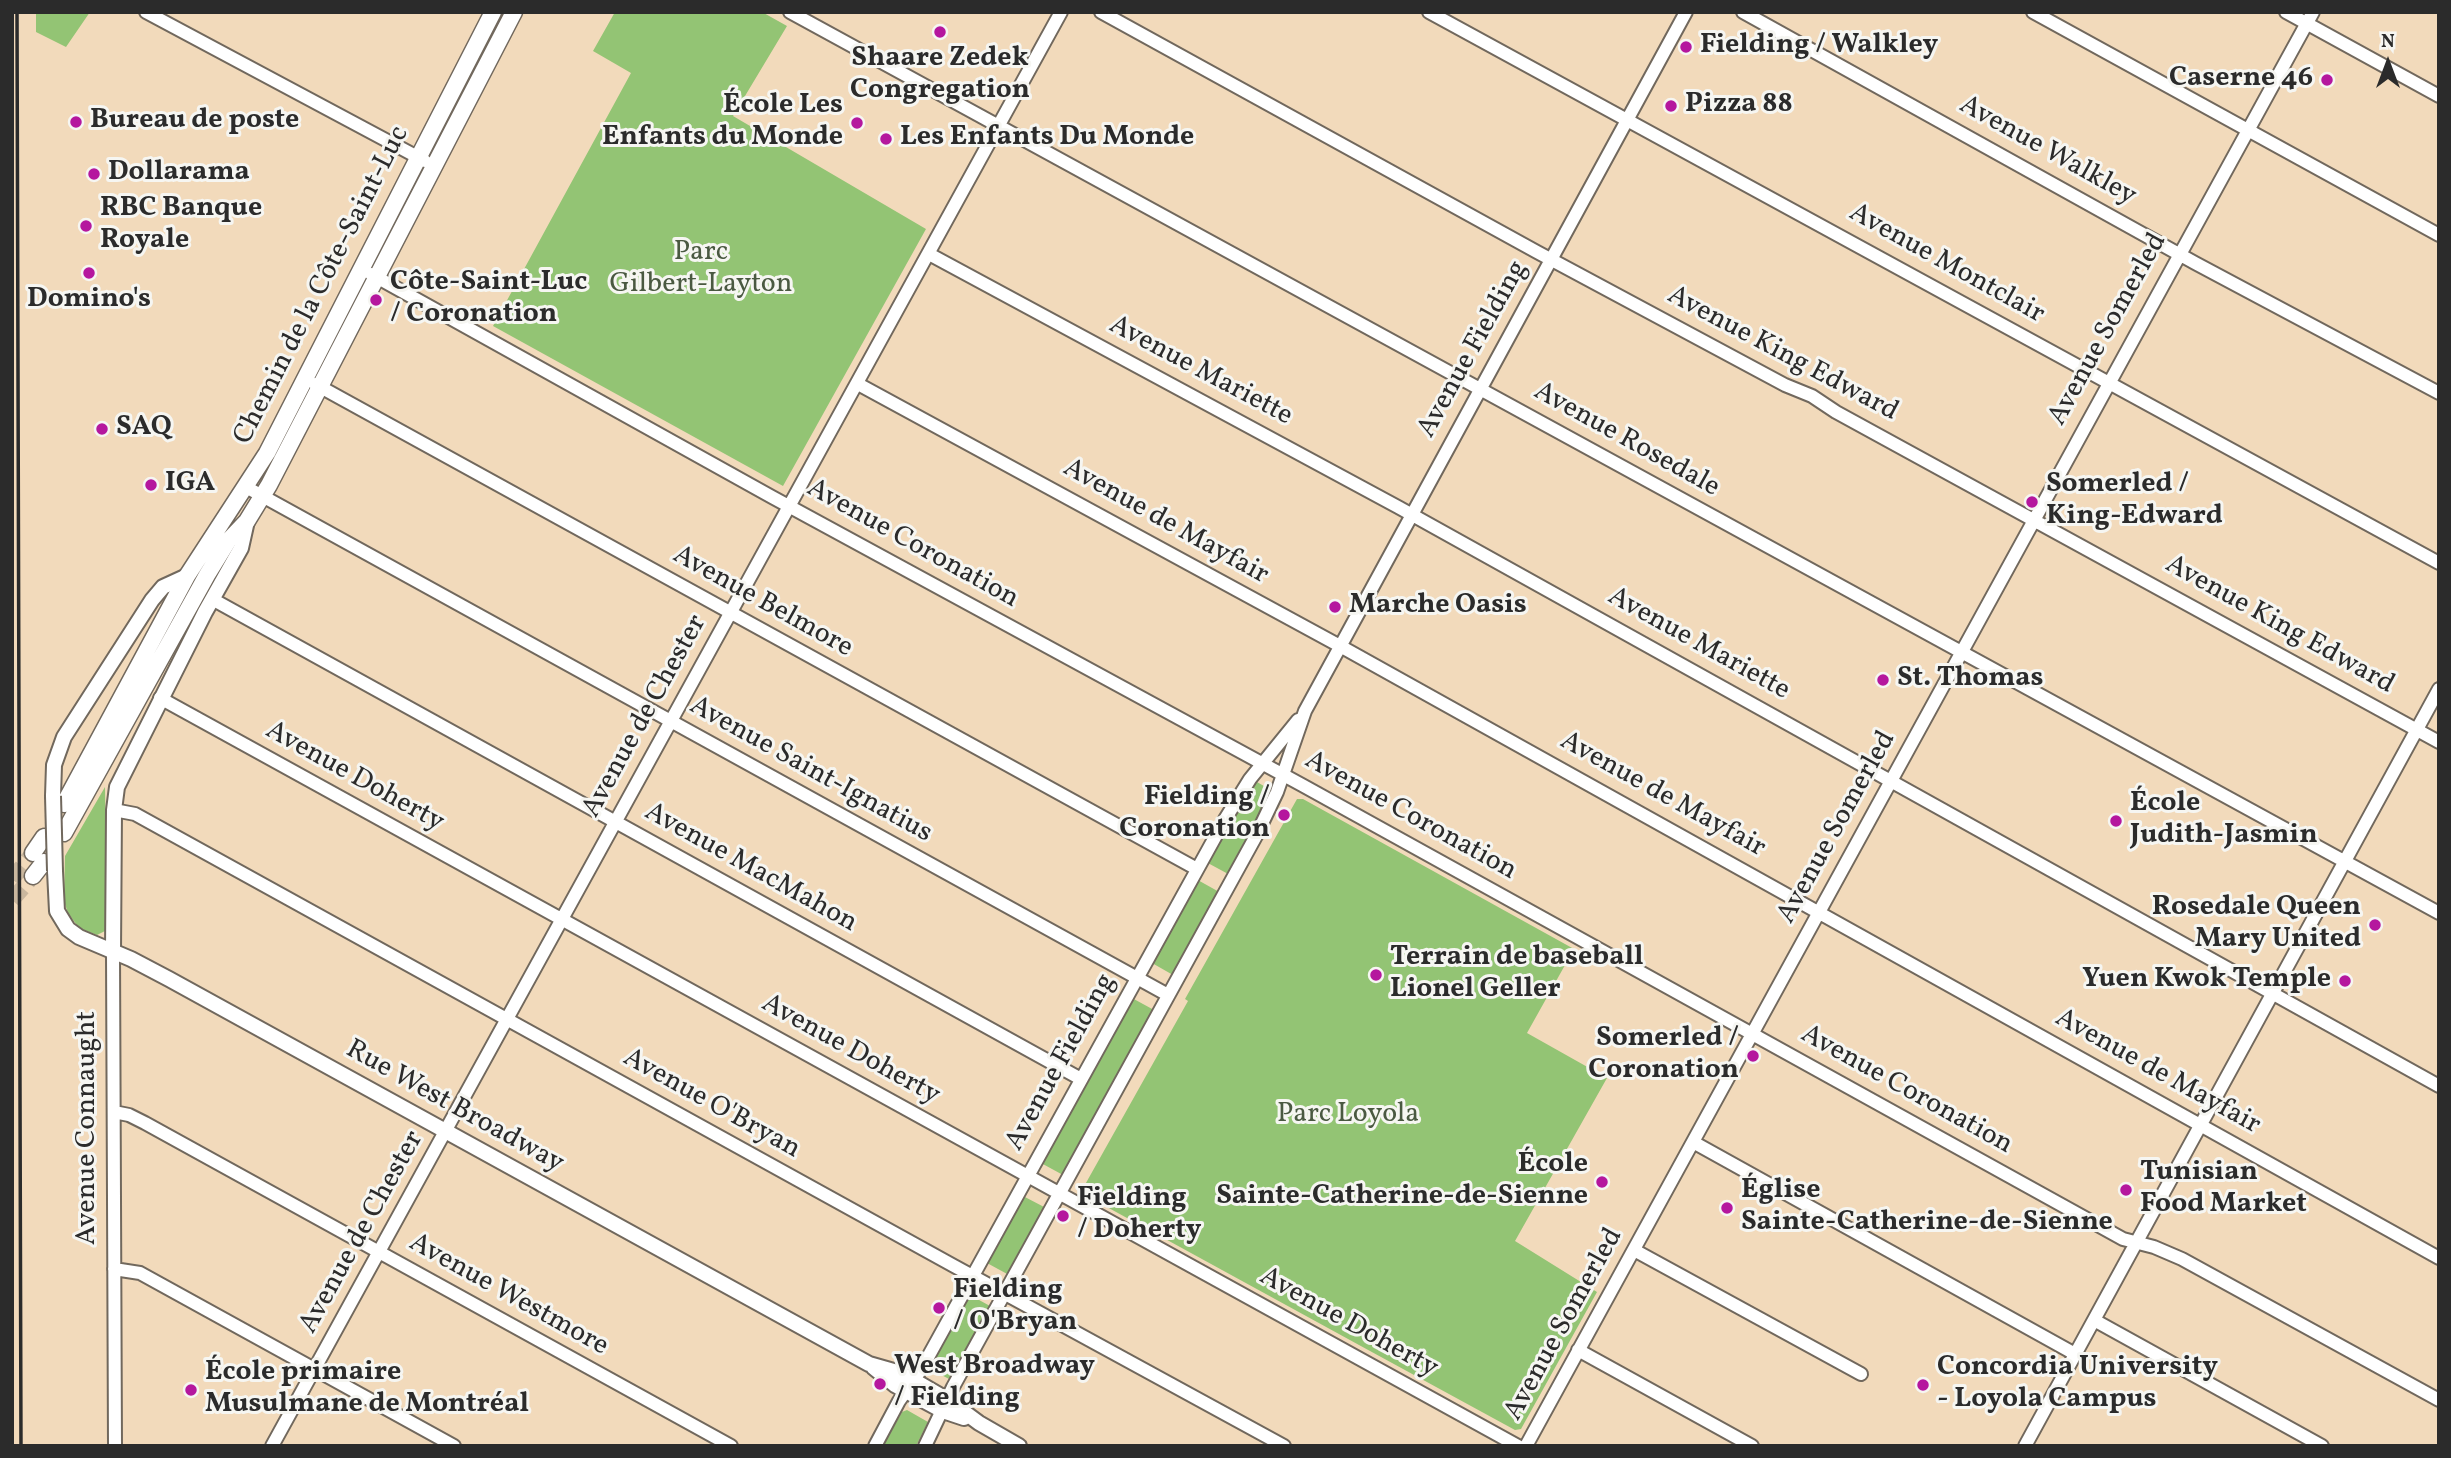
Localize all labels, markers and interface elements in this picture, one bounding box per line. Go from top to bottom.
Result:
marker: Shaare Zedek Congregation [932,24,948,40]
north arrow [2353,28,2423,98]
text: N [2381,29,2395,55]
place label: Fielding / Walkley [1700,30,1938,64]
marker: Fielding / Walkley [1678,39,1694,55]
place label: Shaare Zedek Congregation [850,43,1030,109]
place label: Caserne 46 [2169,63,2313,97]
marker: Caserne 46 [2319,72,2335,88]
place label: Pizza 88 [1685,89,1793,123]
street label: Avenue Walkley [1953,89,2141,215]
place label: École Les Enfants du Monde [602,90,843,156]
marker: Pizza 88 [1663,98,1679,114]
place label: Bureau de poste [90,105,299,139]
marker: Bureau de poste [68,114,84,130]
marker: École Les Enfants du Monde [849,115,865,131]
street label: Chemin de la Côte-Saint-Luc [228,121,418,451]
place label: Les Enfants Du Monde [900,122,1194,156]
marker: Les Enfants Du Monde [878,131,894,147]
place label: Dollarama [108,157,250,191]
marker: Dollarama [86,166,102,182]
place label: RBC Banque Royale [100,193,262,259]
street label: Avenue Montclair [1842,197,2050,333]
marker: RBC Banque Royale [78,218,94,234]
street label: Avenue Somerled [2042,228,2176,432]
park label: Parc Gilbert-Layton [610,237,792,303]
street label: Avenue Fielding [1411,256,1537,444]
marker: Domino's [81,265,97,281]
place label: Côte-Saint-Luc / Coronation [390,267,587,333]
street label: Avenue King Edward [1661,280,1903,430]
place label: Domino's [27,284,151,318]
marker: Côte-Saint-Luc / Coronation [368,292,384,308]
street label: Avenue Mariette [1102,310,1298,434]
street label: Avenue Rosedale [1527,376,1725,506]
place label: SAQ [116,412,172,446]
marker: SAQ [94,421,110,437]
street label: Avenue de Mayfair [1056,453,1274,593]
place label: IGA [165,468,215,502]
place label: Somerled / King-Edward [2046,469,2223,535]
street label: Avenue Coronation [800,473,1024,617]
marker: IGA [143,477,159,493]
marker: Somerled / King-Edward [2024,494,2040,510]
street label: Avenue Belmore [666,540,858,666]
street label: Avenue King Edward [2158,549,2400,703]
street label: Avenue Mariette [1601,581,1795,709]
place label: Marche Oasis [1349,590,1527,624]
marker: Marche Oasis [1327,599,1343,615]
street label: Avenue de Chester [576,610,716,824]
place label: St. Thomas [1897,663,2043,697]
marker: St. Thomas [1875,672,1891,688]
street label: Avenue Saint-Ignatius [683,690,937,852]
street label: Avenue Doherty [259,715,449,841]
street label: Avenue de Mayfair [1553,726,1771,866]
street label: Avenue Somerled [1771,726,1905,930]
street label: Avenue Coronation [1298,745,1522,889]
place label: Fielding / Coronation [1119,782,1270,848]
place label: École Judith-Jasmin [2130,788,2318,854]
street label: Avenue MacMahon [638,797,862,941]
marker: Fielding / Coronation [1276,807,1292,823]
marker: École Judith-Jasmin [2108,813,2124,829]
place label: Rosedale Queen Mary United [2152,892,2361,958]
marker: Rosedale Queen Mary United [2367,917,2383,933]
place label: Terrain de baseball Lionel Geller [1390,942,1643,1008]
place label: Yuen Kwok Temple [2082,964,2331,998]
marker: Terrain de baseball Lionel Geller [1368,967,1384,983]
street label: Avenue Fielding [999,969,1125,1157]
marker: Yuen Kwok Temple [2337,973,2353,989]
street label: Avenue Doherty [755,988,945,1114]
street label: Avenue de Mayfair [2048,1003,2266,1143]
street label: Avenue Connaught [72,1011,106,1245]
street label: Avenue Coronation [1794,1019,2018,1163]
place label: Somerled / Coronation [1588,1023,1739,1089]
street label: Rue West Broadway [339,1034,569,1182]
street label: Avenue O'Bryan [616,1042,806,1168]
marker: Somerled / Coronation [1745,1048,1761,1064]
park label: Parc Loyola [1277,1099,1419,1133]
street label: Avenue de Chester [293,1126,433,1340]
place label: École Sainte-Catherine-de-Sienne [1216,1149,1588,1215]
place label: Tunisian Food Market [2140,1157,2307,1223]
marker: École Sainte-Catherine-de-Sienne [1594,1174,1610,1190]
place label: Église Sainte-Catherine-de-Sienne [1741,1175,2113,1241]
marker: Tunisian Food Market [2118,1182,2134,1198]
place label: Fielding / Doherty [1077,1183,1201,1249]
marker: Église Sainte-Catherine-de-Sienne [1719,1200,1735,1216]
marker: Fielding / Doherty [1055,1208,1071,1224]
street label: Avenue Somerled [1498,1223,1632,1427]
street label: Avenue Westmore [402,1227,614,1365]
street label: Avenue Doherty [1253,1261,1443,1387]
place label: Fielding / O'Bryan [953,1275,1077,1341]
marker: Fielding / O'Bryan [931,1300,947,1316]
place label: West Broadway / Fielding [894,1351,1095,1417]
place label: Concordia University - Loyola Campus [1937,1352,2218,1418]
place label: École primaire Musulmane de Montréal [205,1357,529,1423]
marker: West Broadway / Fielding [872,1376,888,1392]
marker: Concordia University - Loyola Campus [1915,1377,1931,1393]
marker: École primaire Musulmane de Montréal [183,1382,199,1398]

